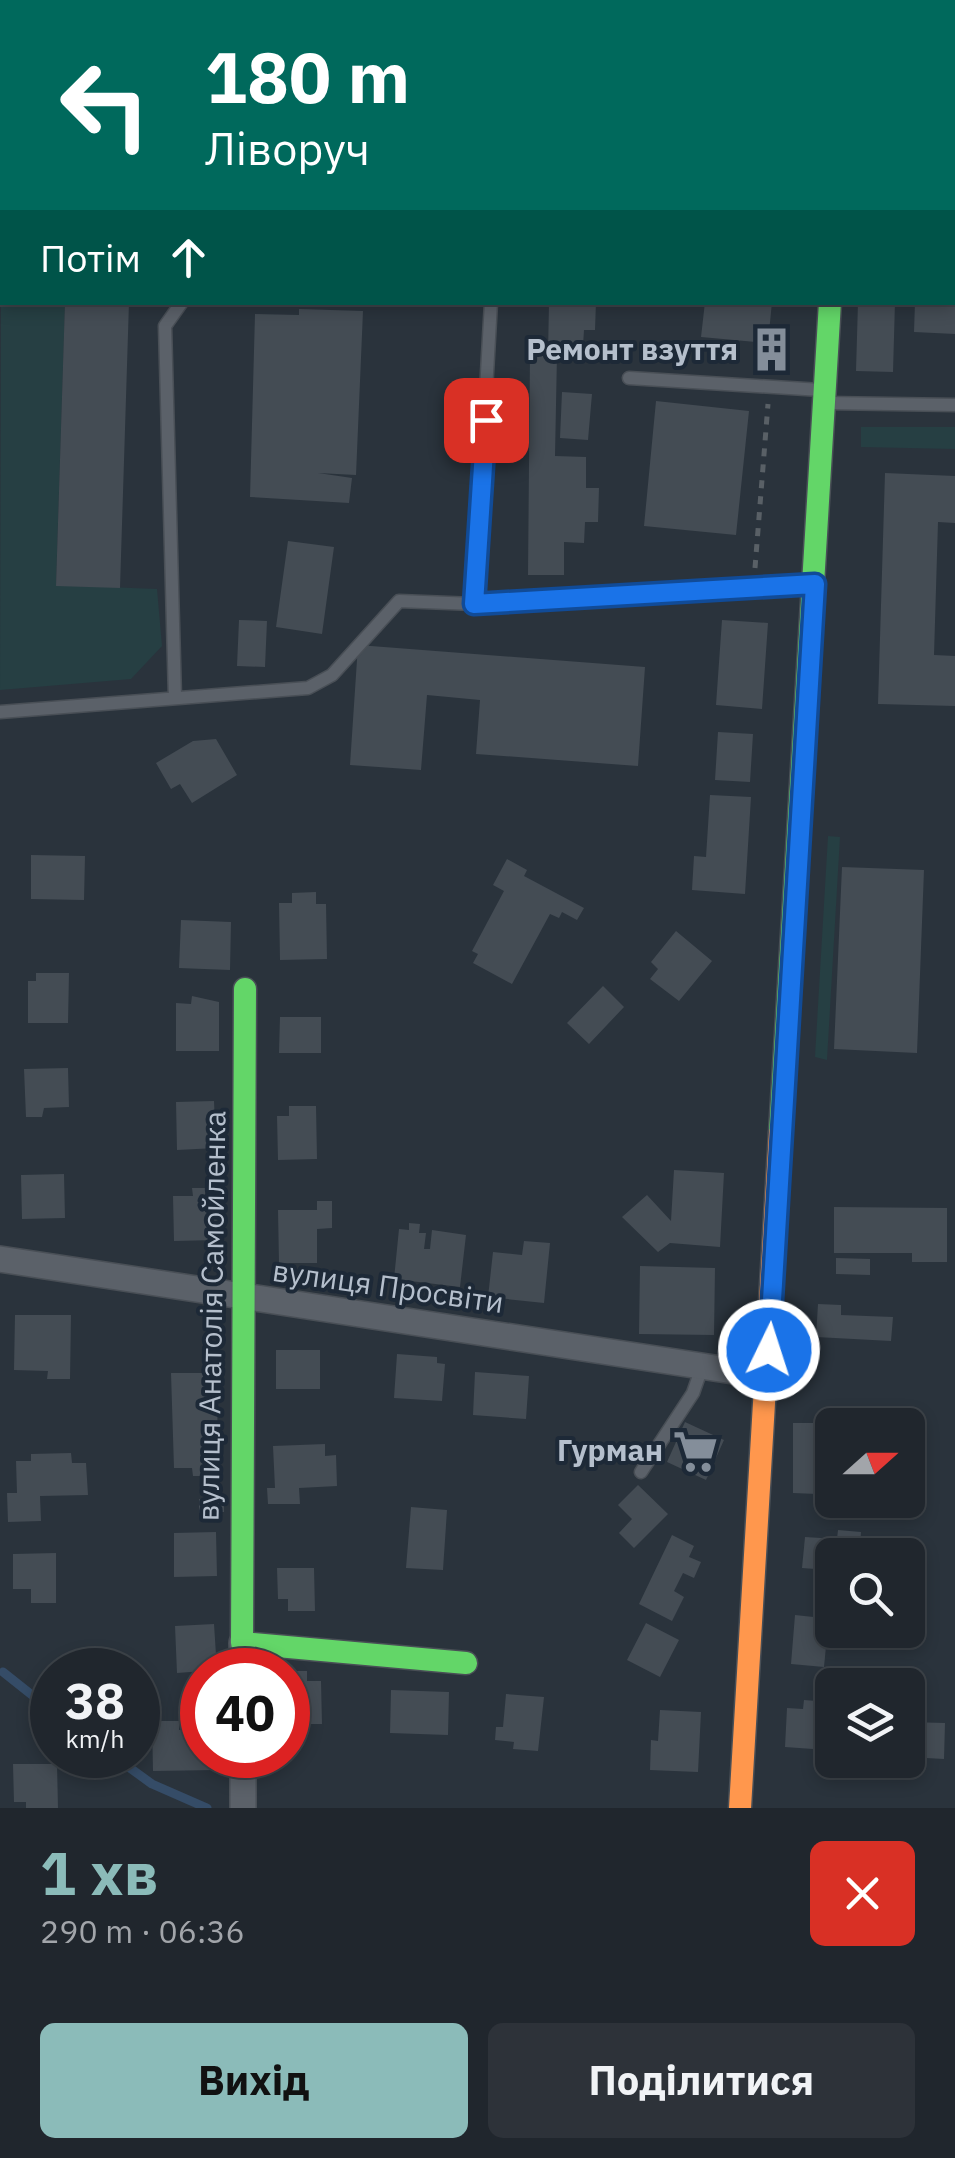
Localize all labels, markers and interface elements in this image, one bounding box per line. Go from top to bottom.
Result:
text: 180 m [205,31,410,122]
icon: left [40,40,170,170]
text: Ліворуч [205,119,370,177]
icon: ahead [161,230,216,285]
text: Потім [40,233,141,282]
building icon: Ремонт взуття [747,326,795,374]
place label: Ремонт взуття [526,329,738,368]
pin [444,378,529,463]
icon: arrive [459,393,514,448]
street label: вулиця Анатолія Самойленка [187,1111,234,1521]
street label: вулиця Просвіти [270,1250,506,1321]
position arrow [717,1298,821,1402]
north arrow [815,1408,925,1518]
map controls [815,1408,925,1778]
supermarket icon: Гурман [672,1427,720,1475]
place label: Гурман [557,1430,663,1469]
button: search [815,1538,925,1648]
speed limit sign: 40 [180,1648,310,1778]
text: 38 [65,1668,125,1733]
button: layers [815,1668,925,1778]
text: km/h [66,1722,124,1755]
text: 1 хв [40,1833,158,1912]
button: close [810,1841,915,1946]
text: 290 m · 06:36 [40,1910,245,1952]
button: Вихід [40,2023,468,2138]
button: Поділитися [488,2023,915,2138]

